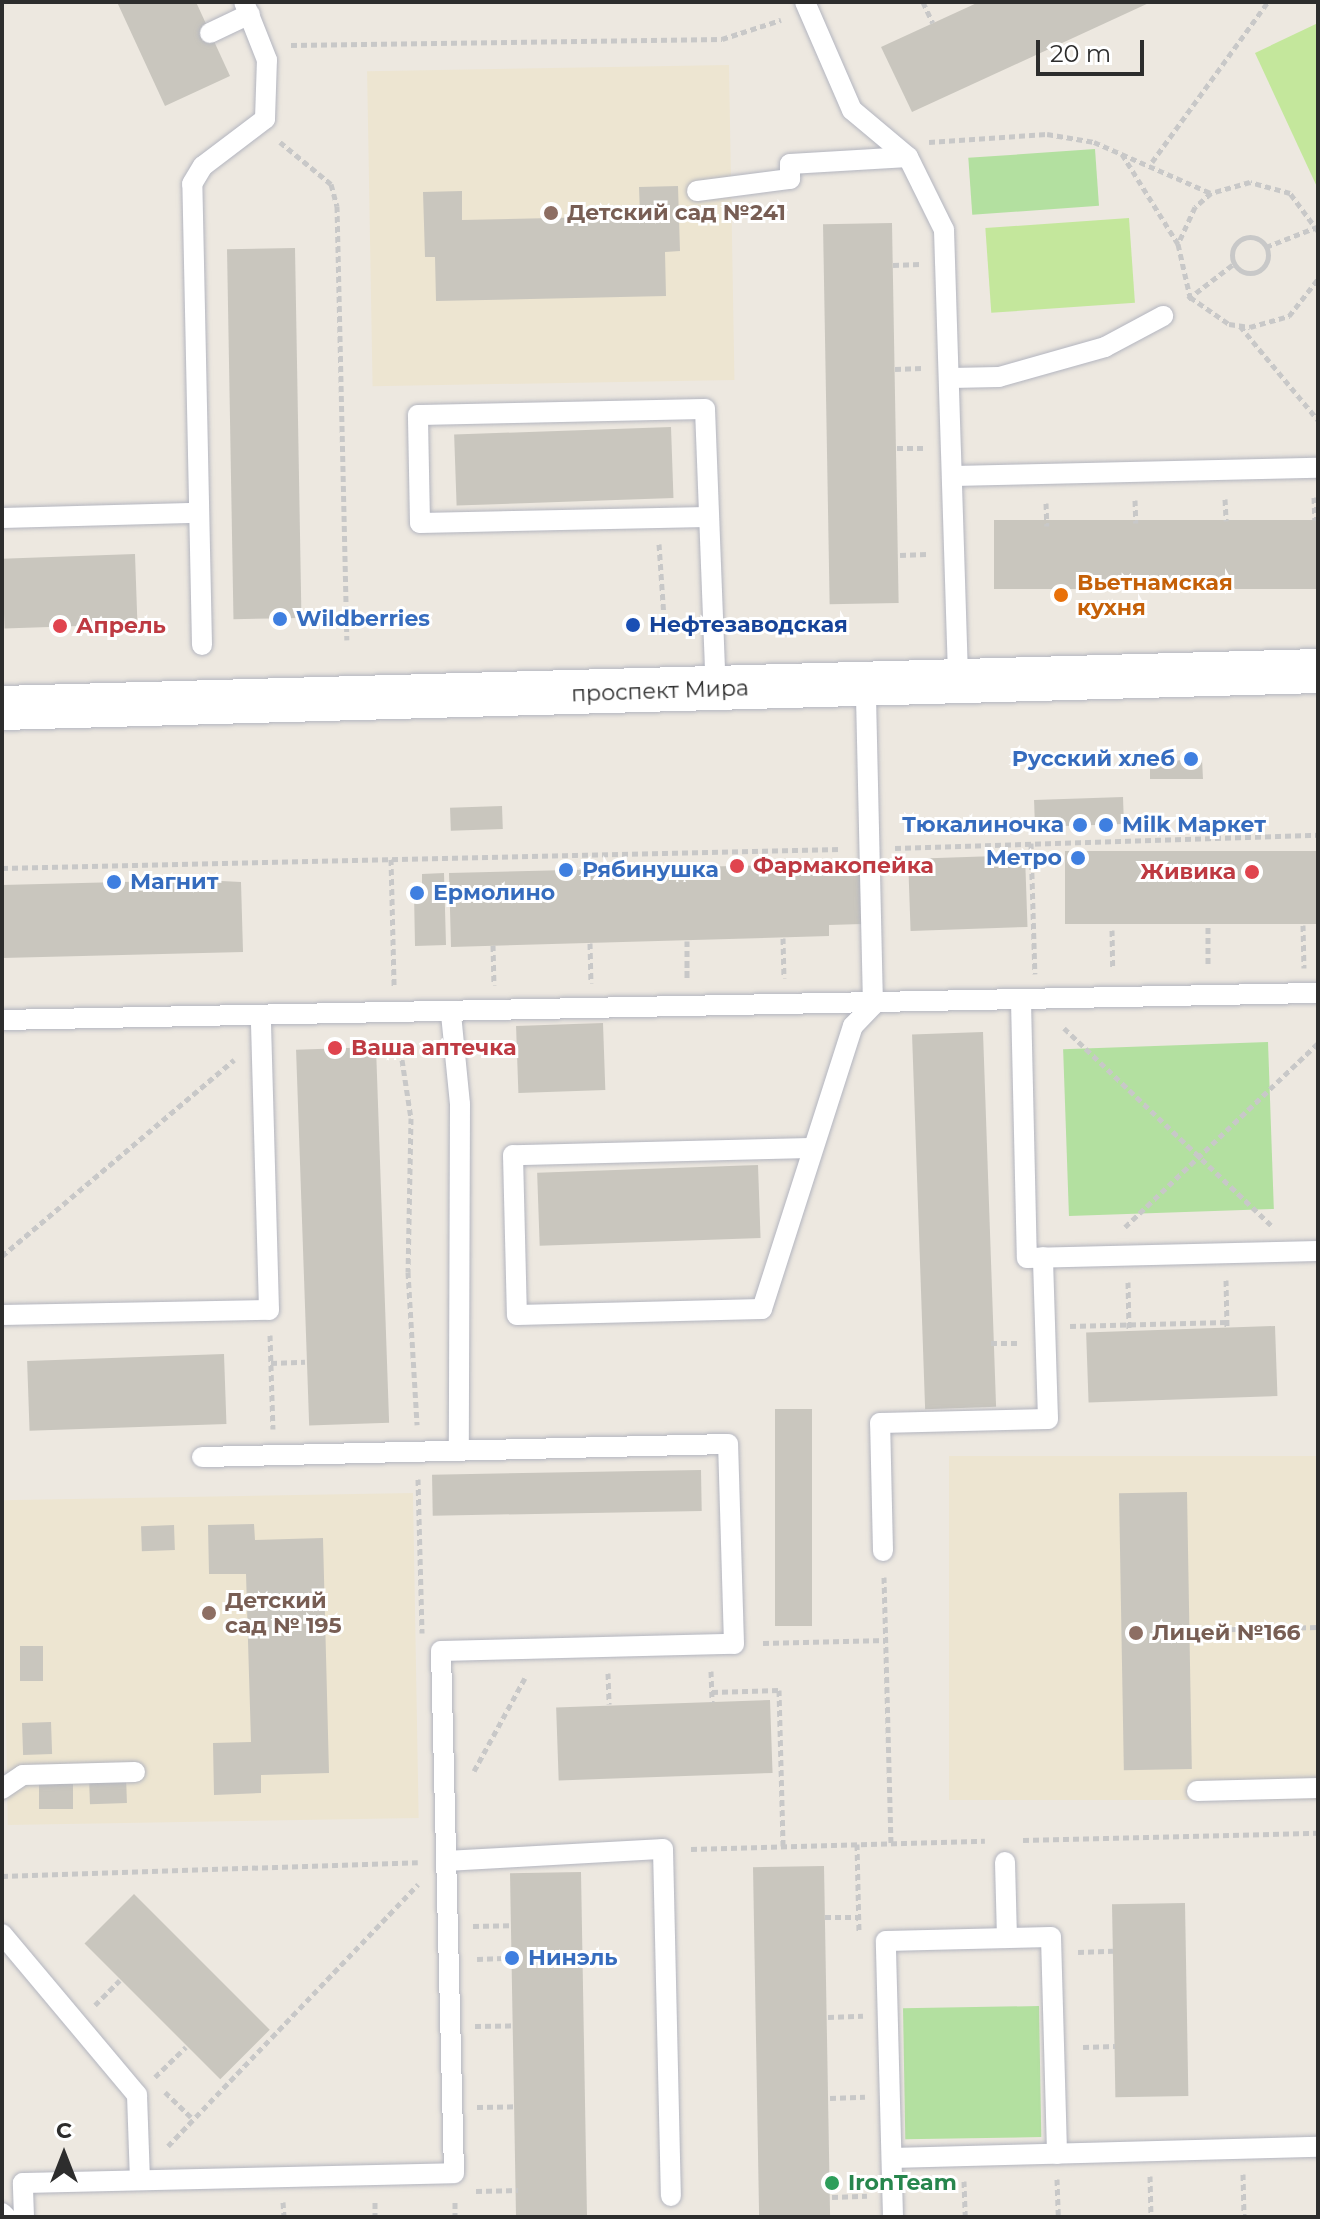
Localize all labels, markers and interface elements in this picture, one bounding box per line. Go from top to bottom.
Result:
scale bar [1040,24,1148,74]
text: 20 m [1050,39,1111,68]
place label: Детский сад №241 [567,200,786,226]
marker: Детский сад №241 [542,204,560,222]
place label: Вьетнамская кухня [1077,569,1233,620]
marker: Вьетнамская кухня [1052,586,1070,604]
place label: Wildberries [296,606,430,632]
marker: Wildberries [271,610,289,628]
place label: Нефтезаводская [649,612,848,638]
place label: Апрель [76,613,166,639]
marker: Нефтезаводская [624,616,642,634]
marker: Апрель [51,617,69,635]
street label: проспект Мира [571,675,749,707]
place label: Русский хлеб [1012,746,1175,772]
marker: Русский хлеб [1182,750,1200,768]
place label: Тюкалиночка [902,812,1064,838]
place label: Milk Маркет [1122,812,1266,838]
marker: Тюкалиночка [1071,816,1089,834]
marker: Milk Маркет [1097,816,1115,834]
place label: Метро [986,845,1062,871]
marker: Метро [1069,849,1087,867]
place label: Фармакопейка [753,853,934,879]
place label: Рябинушка [582,857,719,883]
marker: Фармакопейка [728,857,746,875]
place label: Живика [1140,859,1236,885]
marker: Рябинушка [557,861,575,879]
marker: Живика [1243,863,1261,881]
place label: Магнит [130,869,218,895]
marker: Магнит [105,873,123,891]
place label: Ермолино [433,880,555,906]
marker: Ермолино [408,884,426,902]
place label: Ваша аптечка [351,1035,516,1061]
marker: Ваша аптечка [326,1039,344,1057]
place label: Детский сад № 195 [225,1587,342,1638]
marker: Детский сад № 195 [200,1604,218,1622]
place label: Лицей №166 [1152,1620,1301,1646]
marker: Лицей №166 [1127,1624,1145,1642]
place label: Нинэль [528,1945,618,1971]
marker: Нинэль [503,1949,521,1967]
north arrow [24,2115,104,2195]
text: С [56,2117,72,2144]
place label: IronTeam [848,2170,957,2196]
marker: IronTeam [823,2174,841,2192]

